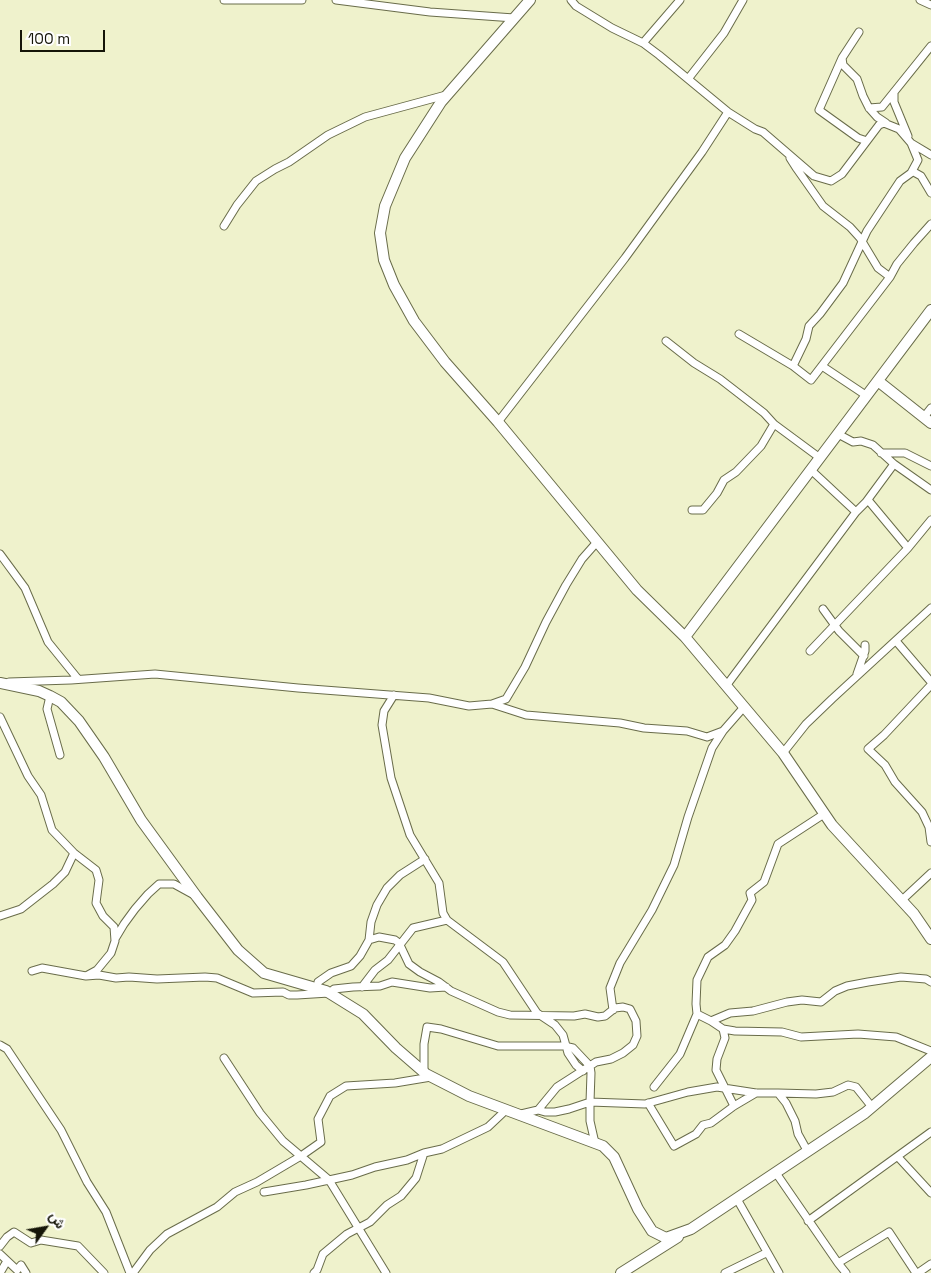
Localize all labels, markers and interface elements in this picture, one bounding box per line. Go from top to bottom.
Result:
scale bar [22,20,108,52]
text: 100 m [28,29,70,48]
north arrow [20,1203,70,1253]
text: ش [46,1208,70,1232]

